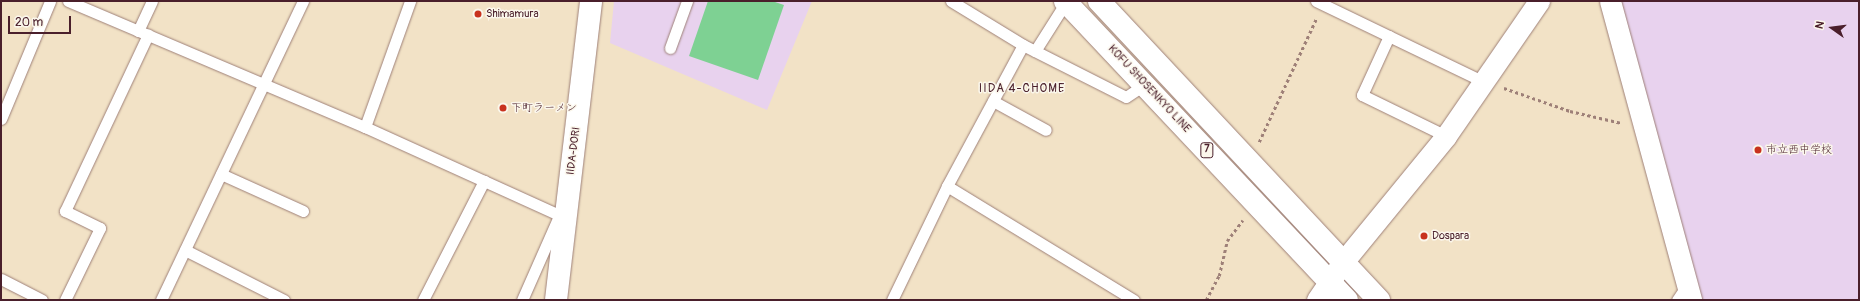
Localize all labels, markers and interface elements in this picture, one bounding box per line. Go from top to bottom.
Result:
place label: Shimamura [486,7,539,21]
scale bar [10,8,73,34]
north arrow [1812,8,1852,48]
marker: Shimamura [473,9,483,19]
text: 20 m [15,15,43,30]
text: N [1813,20,1827,30]
street label: KOFU SHOSENKYO LINE [1105,42,1193,136]
district label: IIDA 4-CHOME [979,82,1065,96]
place label: 下町ラーメン [511,101,577,115]
marker: 下町ラーメン [498,103,508,113]
street label: IIDA-DORI [565,126,583,176]
road number: 7 [1200,142,1214,158]
place label: 市立西中学校 [1766,143,1832,157]
marker: 市立西中学校 [1753,145,1763,155]
place label: Dospara [1432,229,1469,243]
marker: Dospara [1419,231,1429,241]

